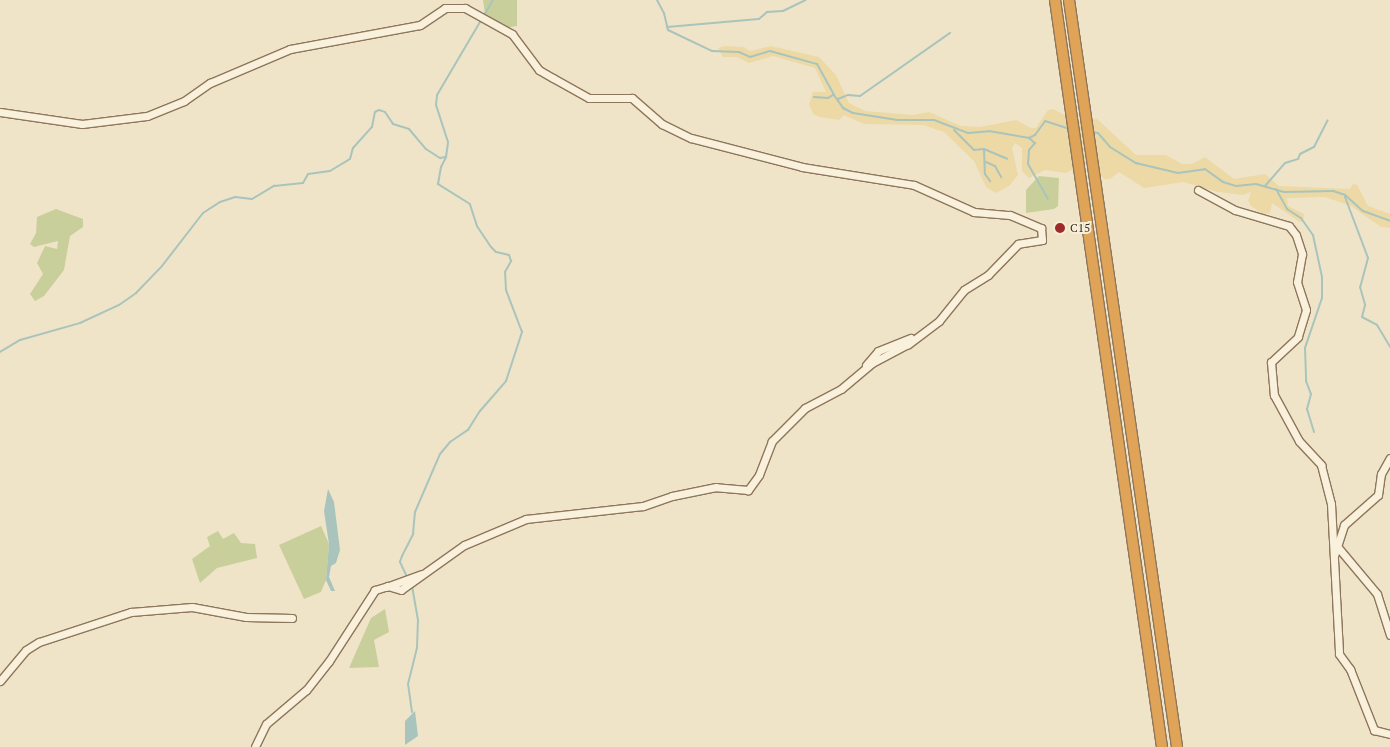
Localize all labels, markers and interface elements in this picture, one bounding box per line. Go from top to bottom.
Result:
place label: C15 [1070,221,1091,235]
marker: C15 [1054,222,1066,234]

